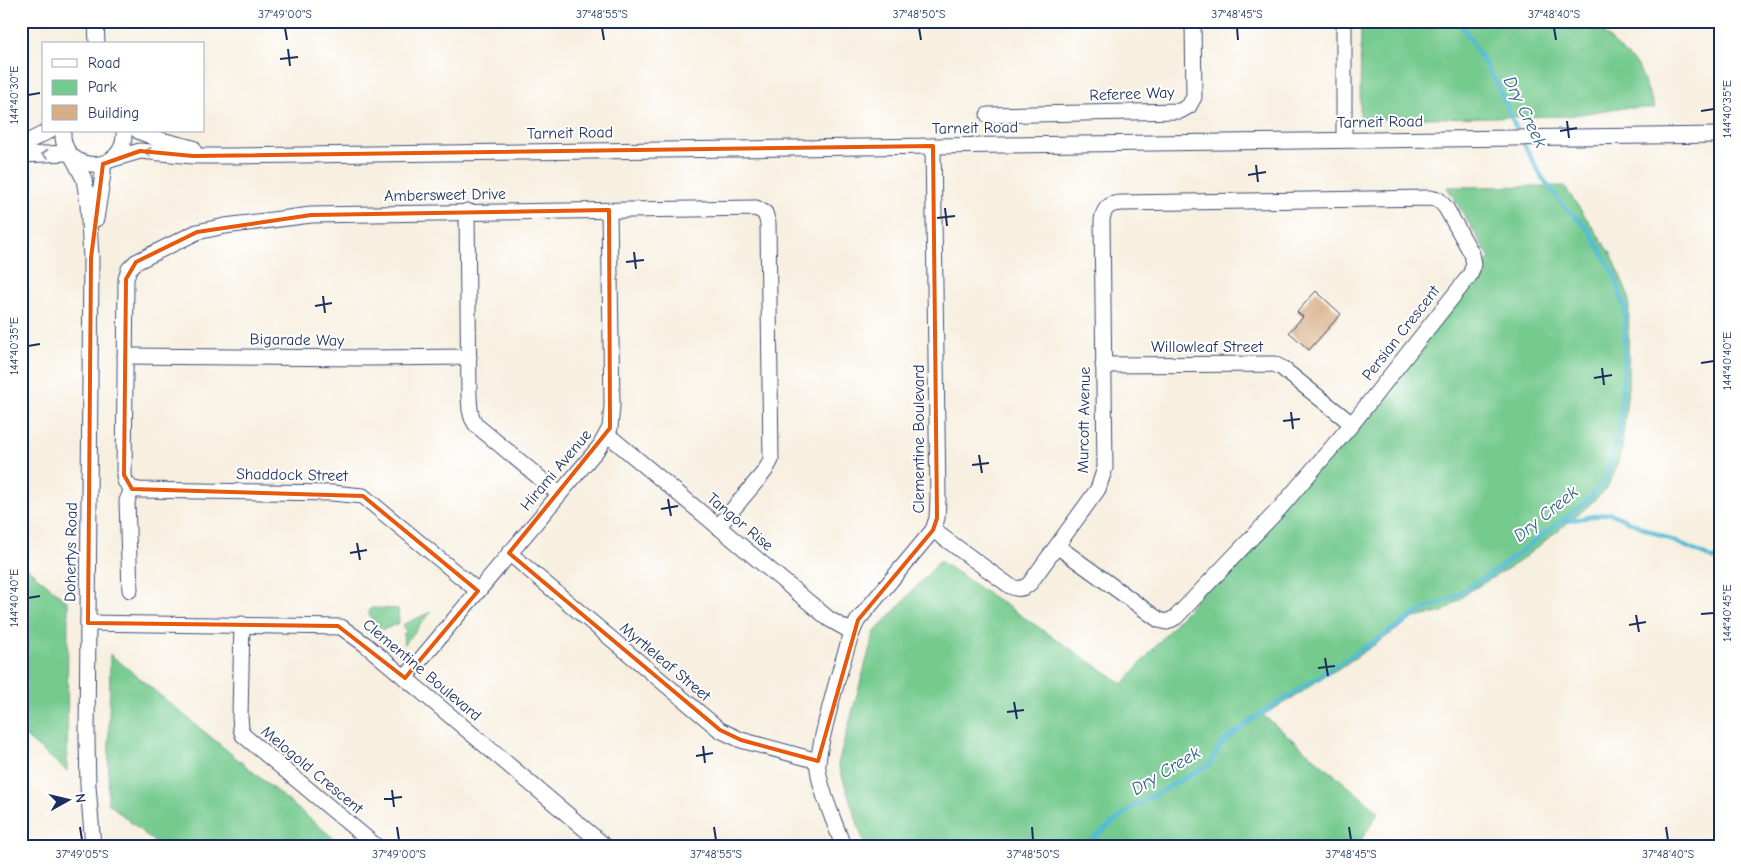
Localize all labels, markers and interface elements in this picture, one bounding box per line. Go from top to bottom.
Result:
text: 37°49'00"S [258,7,312,21]
text: 37°48'55"S [576,7,628,21]
text: 37°48'50"S [893,7,946,21]
text: 37°48'45"S [1211,7,1263,21]
text: 37°48'40"S [1528,7,1580,21]
legend [42,42,205,132]
text: Road [88,54,120,72]
text: 144°40'30"E [7,66,21,124]
water label: Dry Creek [1499,73,1551,151]
text: Park [88,78,117,96]
text: 144°40'35"E [1720,80,1734,138]
street label: Referee Way [1089,83,1176,104]
text: Building [88,104,139,122]
street label: Tarneit Road [1337,112,1423,132]
street label: Tarneit Road [932,118,1018,138]
street label: Tarneit Road [527,123,613,143]
one-way arrow [143,146,151,157]
one-way arrow [41,149,48,159]
street label: Ambersweet Drive [384,185,506,205]
street label: Persian Crescent [1358,282,1444,384]
text: 144°40'35"E [7,317,21,375]
street label: Bigarade Way [250,330,345,350]
text: 144°40'40"E [1720,332,1734,390]
street label: Willowleaf Street [1151,338,1263,356]
street label: Clementine Boulevard [910,365,928,513]
street label: Murcott Avenue [1074,366,1094,474]
street label: Hirami Avenue [517,426,595,514]
street label: Shaddock Street [236,465,349,485]
water label: Dry Creek [1509,481,1583,546]
street label: Tangor Rise [703,489,777,555]
street label: Dohertys Road [61,502,81,602]
text: 144°40'40"E [7,569,21,627]
text: 144°40'45"E [1720,584,1734,642]
street label: Clementine Boulevard [359,615,485,725]
street label: Myrtleleaf Street [616,619,714,705]
street label: Melogold Crescent [257,722,367,818]
water label: Dry Creek [1128,742,1205,800]
north arrow [42,774,92,824]
text: N [71,793,89,804]
text: 37°49'05"S [56,847,109,861]
text: 37°49'00"S [372,847,426,861]
text: 37°48'55"S [690,847,742,861]
text: 37°48'50"S [1007,847,1060,861]
text: 37°48'45"S [1325,847,1377,861]
text: 37°48'40"S [1642,847,1694,861]

